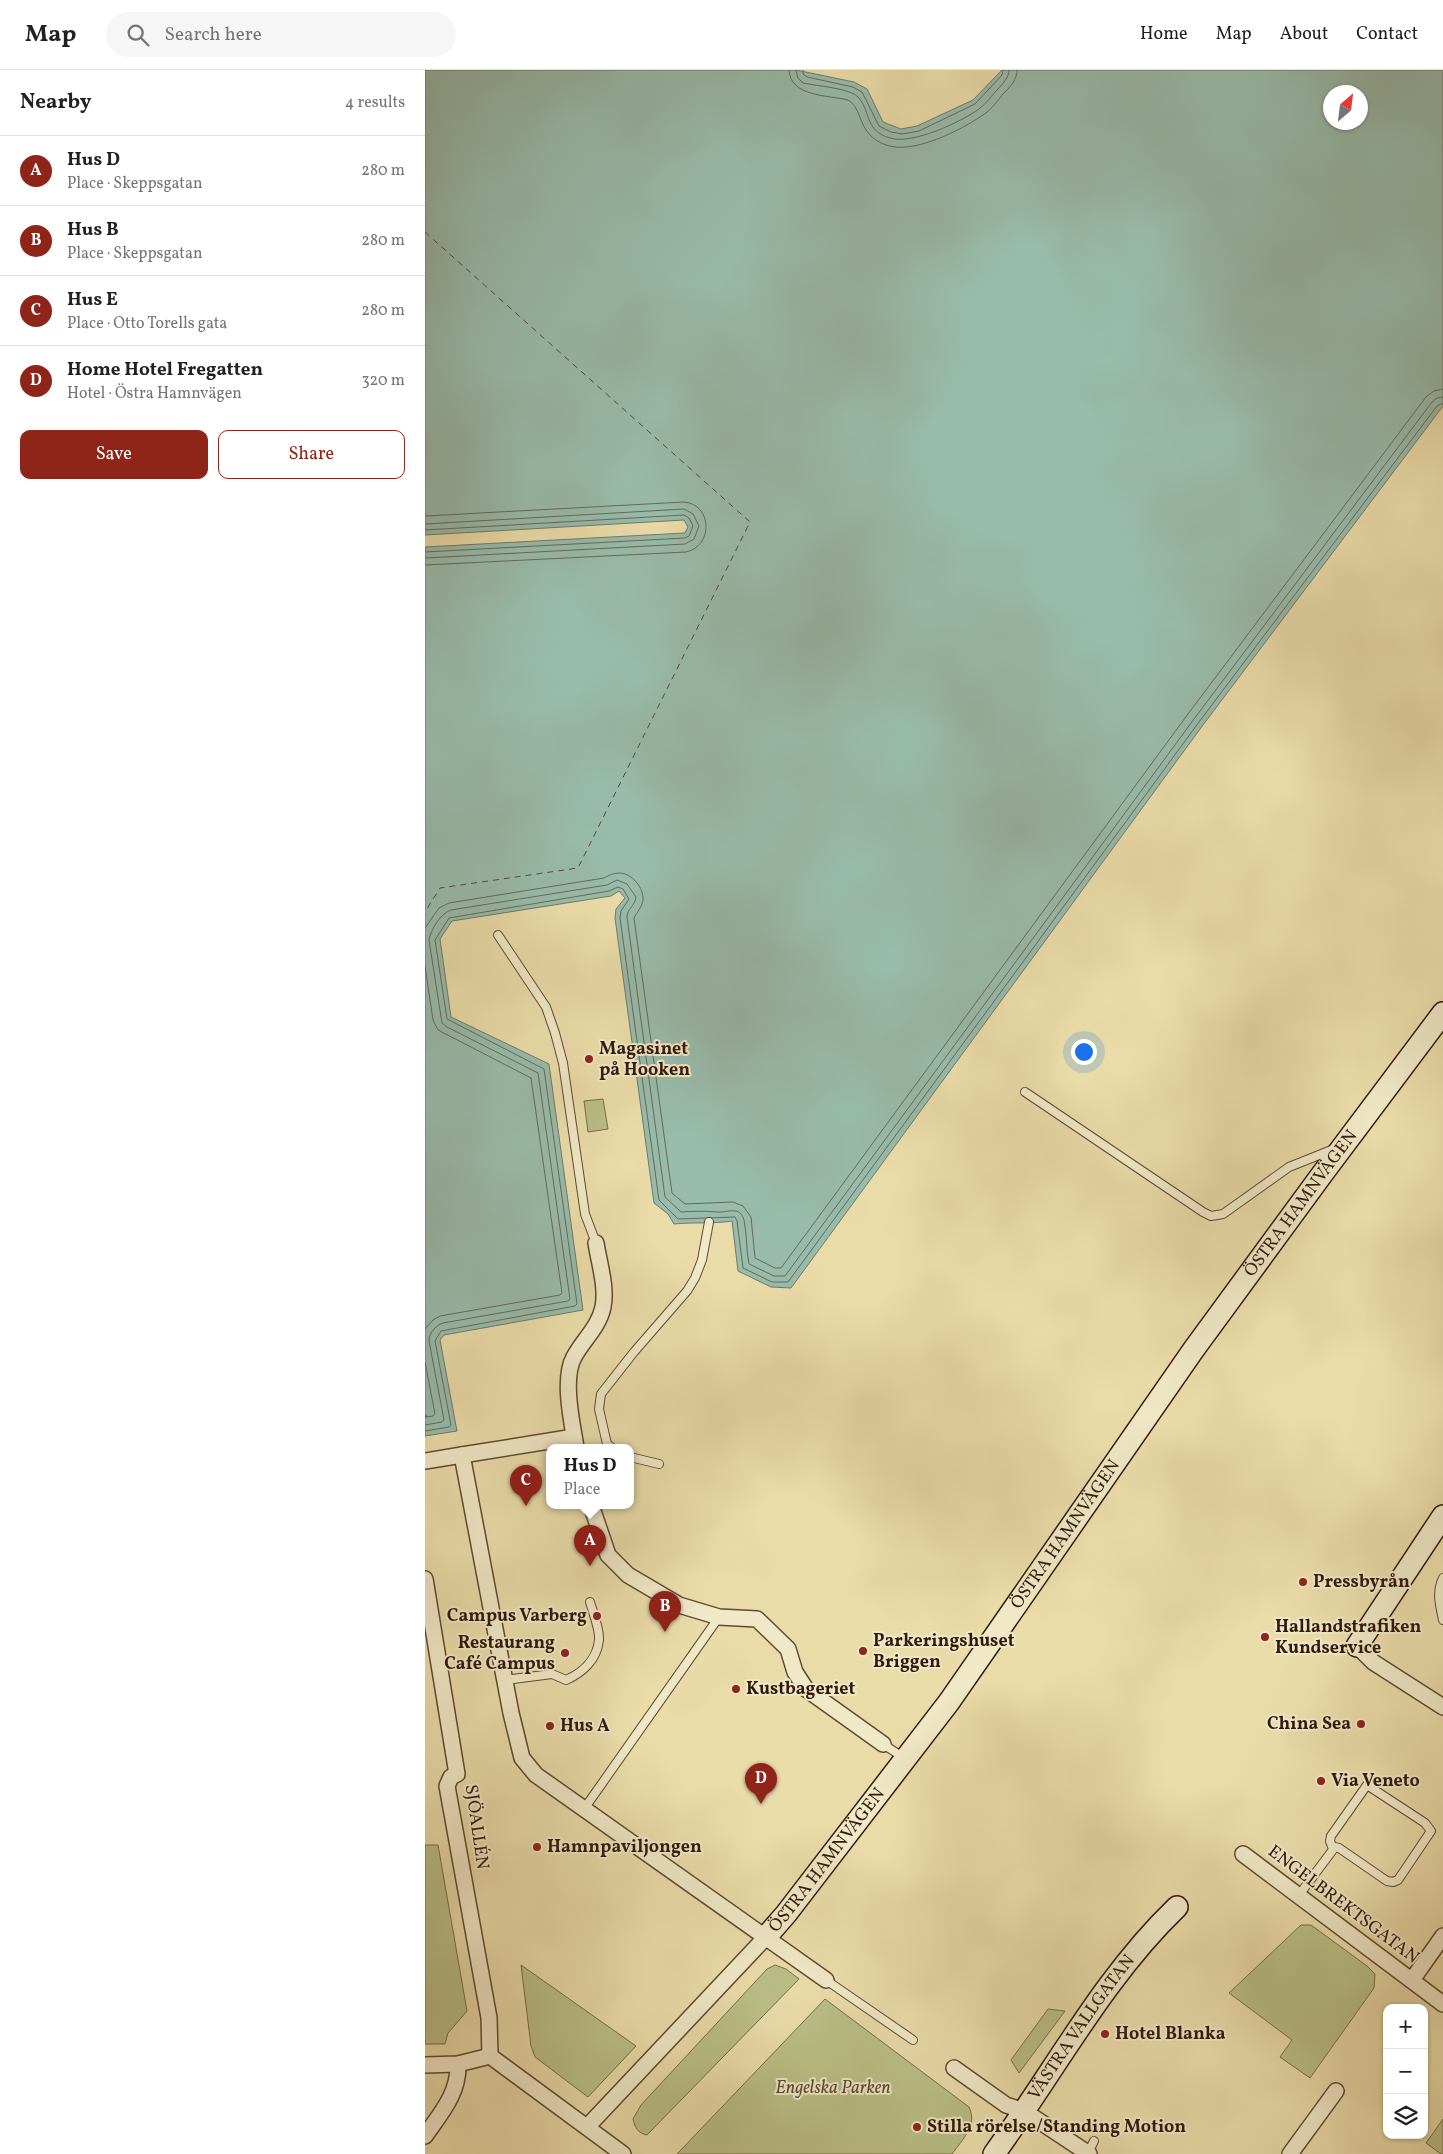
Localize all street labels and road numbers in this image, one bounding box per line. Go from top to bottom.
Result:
street label: ÖSTRA HAMNVÄGEN [1238,1125,1363,1282]
street label: ÖSTRA HAMNVÄGEN [1005,1454,1126,1614]
street label: SJÖALLÉN [458,1783,494,1871]
street label: ÖSTRA HAMNVÄGEN [763,1783,891,1938]
street label: ENGELBREKTSGATAN [1262,1840,1424,1970]
street label: VÄSTRA VALLGATAN [1022,1949,1141,2105]

